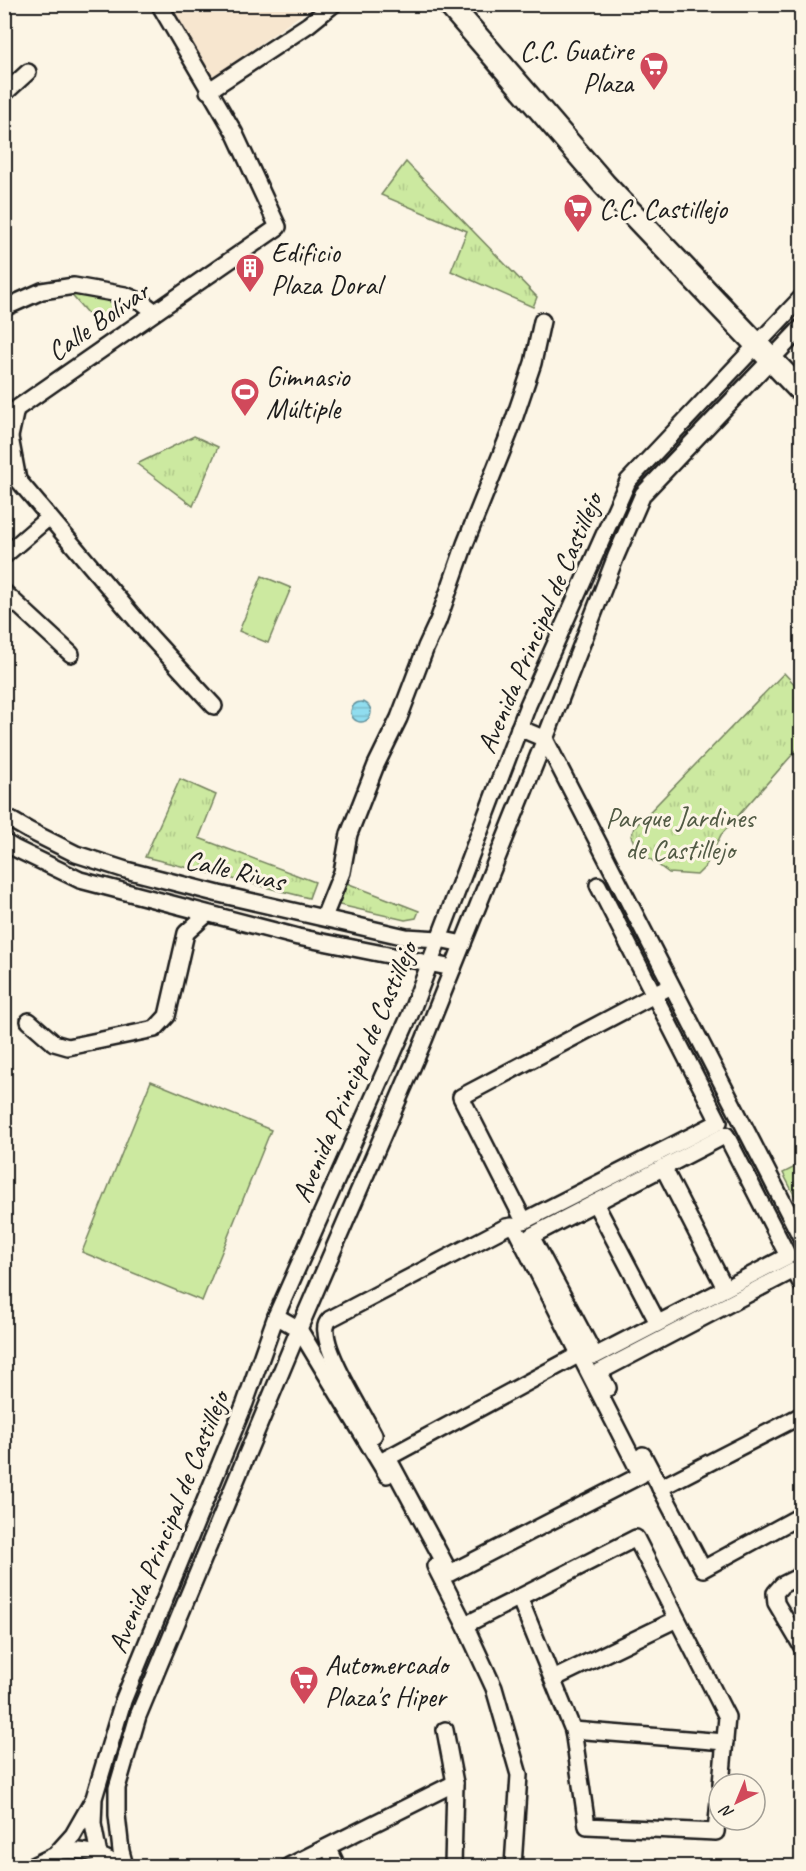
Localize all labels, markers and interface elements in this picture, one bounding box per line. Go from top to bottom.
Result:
place label: C.C. Guatire Plaza [520,33,635,100]
supermarket icon: C.C. Guatire Plaza [638,50,670,92]
place label: C.C. Castillejo [599,191,729,226]
supermarket icon: C.C. Castillejo [562,192,594,234]
place label: Edificio Plaza Doral [271,235,386,302]
building icon: Edificio Plaza Doral [234,252,266,294]
street label: Calle Bolívar [40,272,157,369]
place label: Gimnasio Múltiple [266,359,351,426]
sports icon: Gimnasio Múltiple [229,376,261,418]
street label: Avenida Principal de Castillejo [468,485,611,758]
park label: Parque Jardines de Castillejo [605,800,757,867]
street label: Calle Rivas [182,842,291,899]
street label: Avenida Principal de Castillejo [283,934,426,1207]
street label: Avenida Principal de Castillejo [99,1383,238,1658]
place label: Automercado Plaza's Hiper [325,1647,451,1714]
supermarket icon: Automercado Plaza's Hiper [288,1664,320,1706]
north arrow [707,1772,767,1832]
text: N [715,1799,738,1823]

